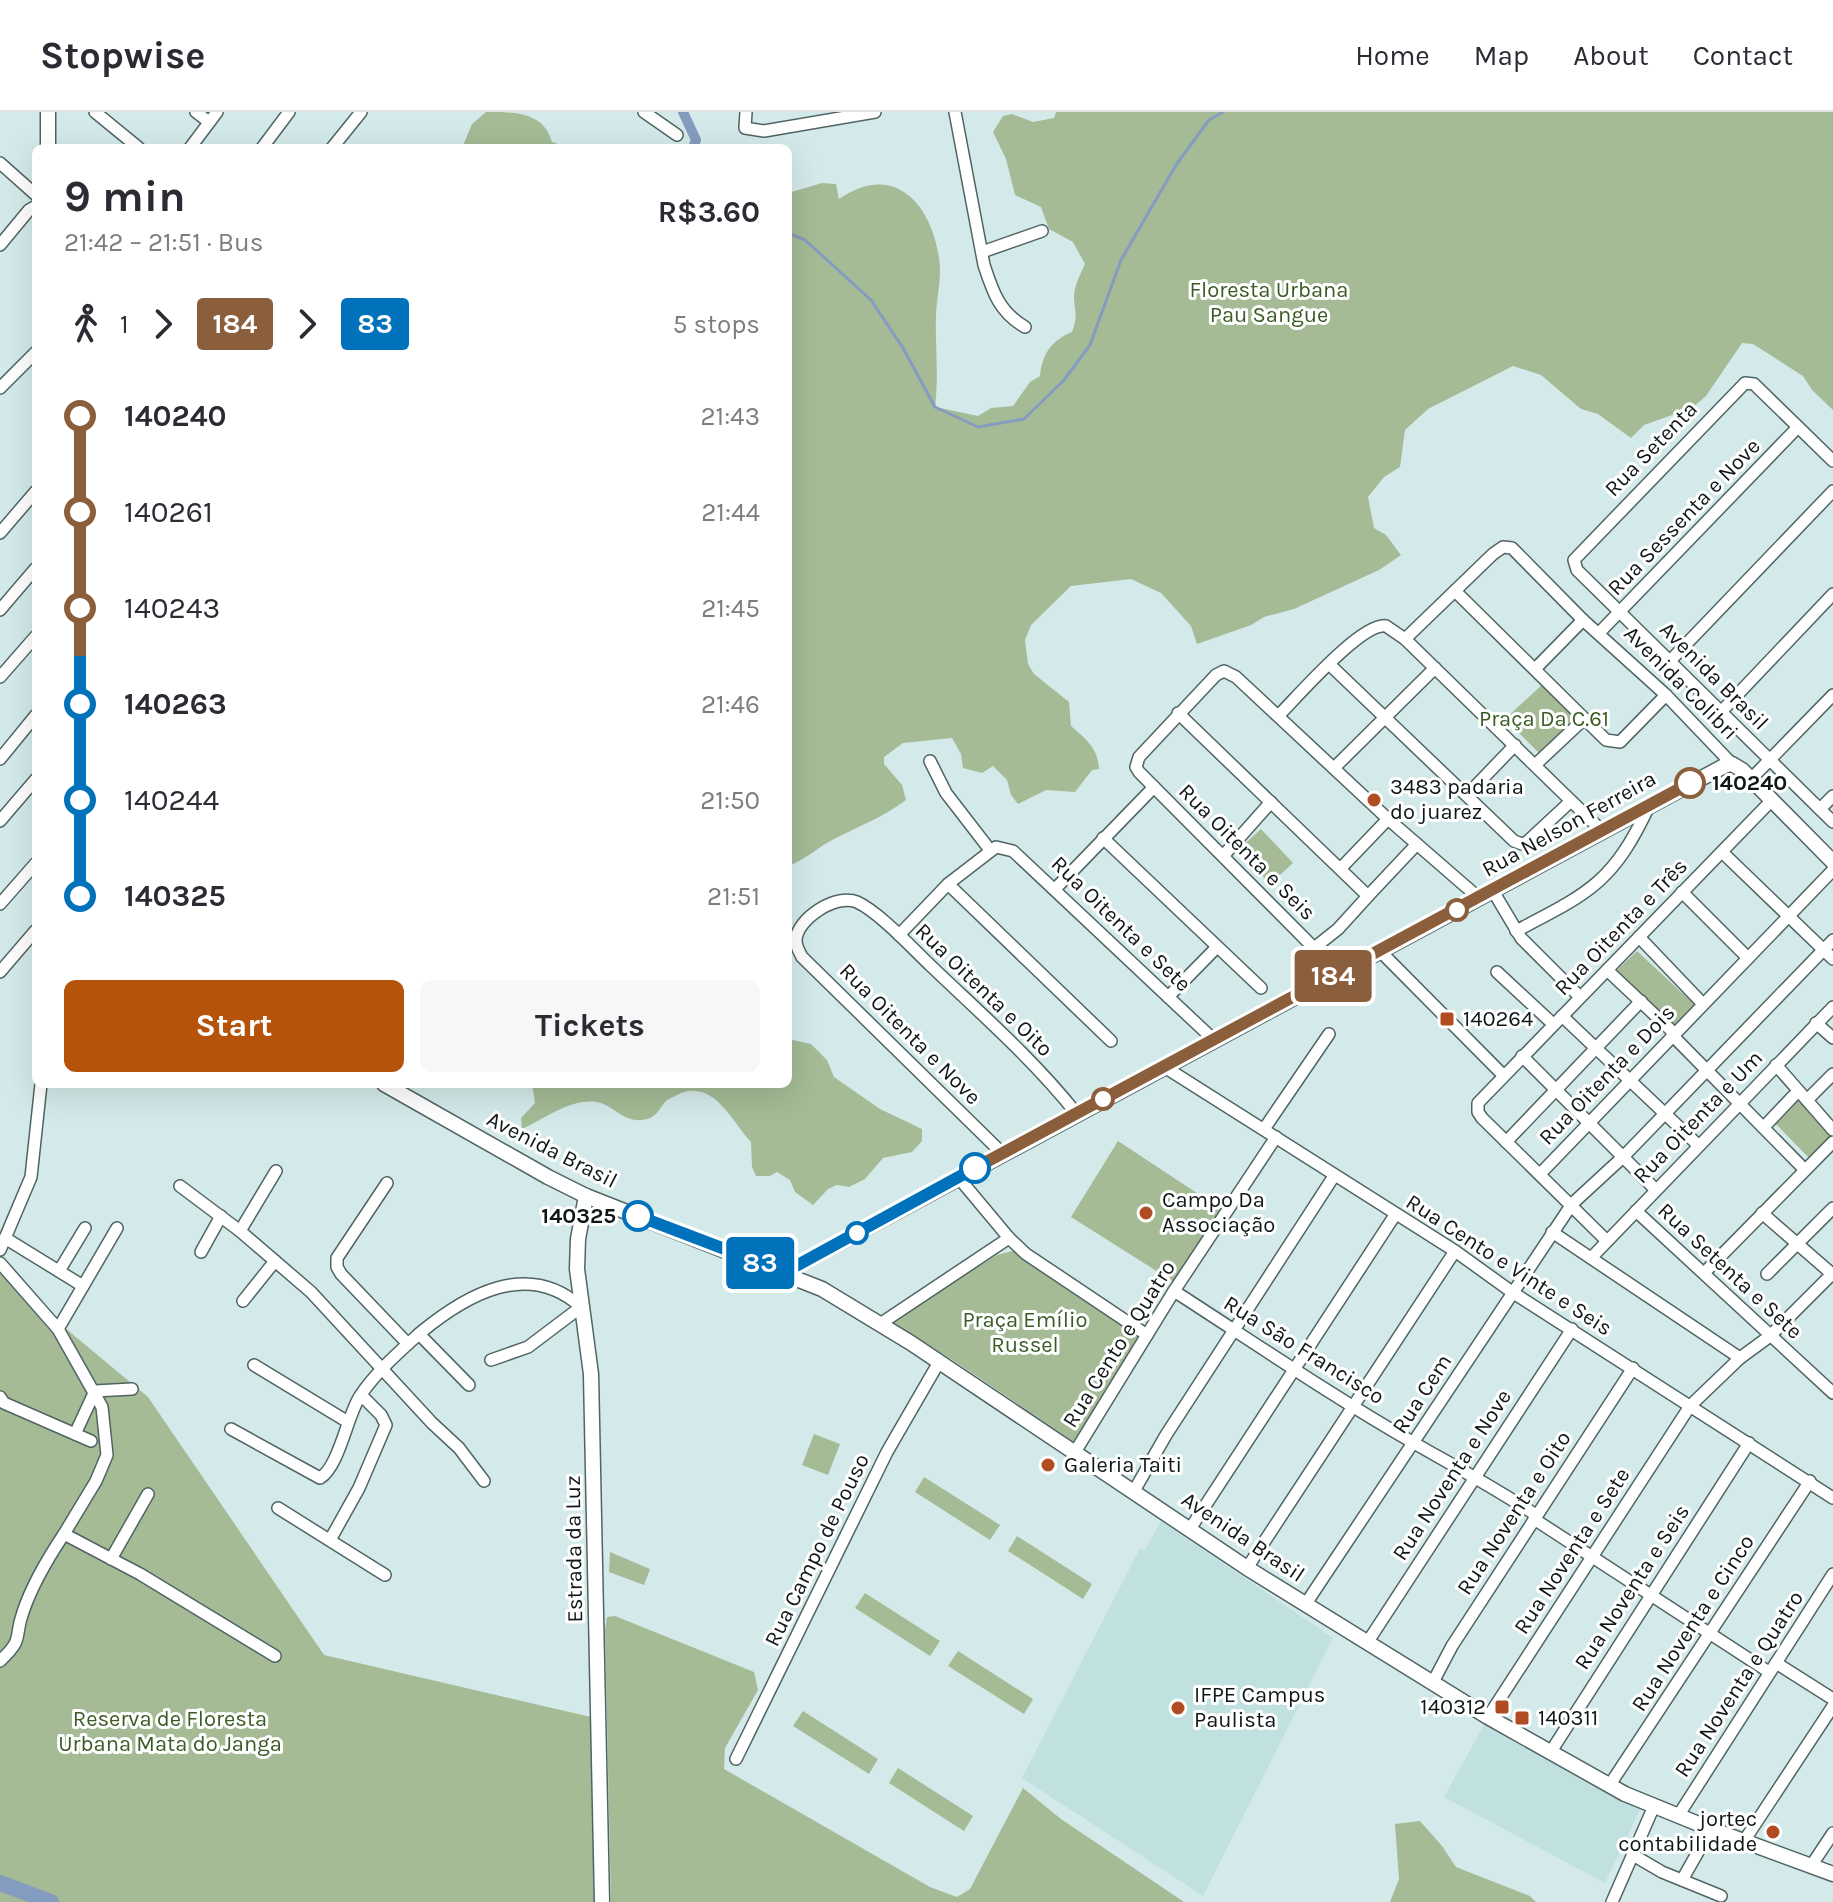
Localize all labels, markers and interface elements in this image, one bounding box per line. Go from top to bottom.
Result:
text: Stopwise [40,33,205,78]
text: Home [1355,39,1430,72]
text: Map [1474,39,1529,72]
text: About [1573,39,1649,72]
text: Contact [1693,39,1793,72]
text: 9 min [64,171,186,222]
text: R$3.60 [658,194,760,230]
text: 21:42 – 21:51 · Bus [64,227,263,258]
park label: Floresta Urbana Pau Sangue [1190,277,1348,328]
icon: walk [64,302,108,346]
icon: forward [141,302,185,346]
icon: forward [285,302,329,346]
text: 184 [213,307,257,340]
text: 83 [357,307,393,340]
text: 1 [120,309,129,340]
text: 5 stops [673,309,760,340]
street label: Rua Setenta [1599,396,1703,502]
text: 140240 [124,398,227,434]
text: 21:43 [700,401,760,432]
street label: Rua Sessenta e Nove [1602,433,1766,601]
text: 140261 [124,494,213,530]
text: 21:44 [701,497,760,528]
text: 140243 [124,590,220,626]
text: 21:45 [701,593,760,624]
street label: Avenida Brasil [1654,616,1774,736]
street label: Avenida Colibri [1619,621,1743,745]
text: 140263 [124,686,227,722]
text: 21:46 [701,689,760,720]
park label: Praça Da C.61 [1479,706,1609,732]
street label: Rua Nelson Ferreira [1478,765,1660,883]
marker: 140240 [1675,768,1705,798]
place label: 140240 [1712,770,1787,796]
place label: 3483 padaria do juarez [1390,774,1524,825]
street label: Rua Oitenta e Seis [1173,778,1321,926]
text: 140244 [124,782,219,818]
text: 21:50 [700,785,760,816]
marker: 3483 padaria do juarez [1365,791,1383,809]
street label: Rua Oitenta e Sete [1046,851,1196,997]
street label: Rua Oitenta e Três [1549,853,1693,1001]
text: 140325 [124,878,226,914]
text: 21:51 [707,881,760,912]
unlabelled marker [1446,899,1468,921]
street label: Rua Oitenta e Oito [910,918,1058,1062]
line badge: 184 [1287,950,1379,1002]
street label: Rua Oitenta e Nove [834,958,986,1110]
text: 184 [1311,959,1355,992]
button: Start [64,980,404,1072]
button: Tickets [420,980,760,1072]
street label: Rua Oitenta e Dois [1534,1000,1680,1150]
place label: 140264 [1463,1006,1533,1032]
marker: 140264 [1438,1010,1456,1028]
street label: Rua Oitenta e Um [1628,1045,1768,1189]
unlabelled marker [1092,1088,1114,1110]
street label: Avenida Brasil [483,1106,621,1194]
unlabelled marker [960,1153,990,1183]
place label: Campo Da Associação [1162,1187,1275,1238]
street label: Rua Cento e Vinte e Seis [1401,1189,1617,1341]
street label: Rua Setenta e Sete [1652,1197,1808,1345]
marker: 140325 [623,1201,653,1231]
place label: 140325 [541,1203,616,1229]
marker: Campo Da Associação [1137,1204,1155,1222]
unlabelled marker [846,1222,868,1244]
line badge: 83 [724,1237,796,1289]
text: 83 [742,1246,778,1279]
street label: Rua Cento e Quatro [1057,1256,1181,1432]
street label: Rua São Francisco [1219,1290,1389,1410]
park label: Praça Emílio Russel [962,1307,1088,1358]
street label: Rua Cem [1387,1349,1457,1439]
street label: Rua Noventa e Nove [1387,1385,1517,1565]
street label: Rua Noventa e Oito [1451,1426,1577,1600]
street label: Rua Campo de Pouso [759,1449,875,1651]
place label: Galeria Taiti [1064,1452,1182,1478]
marker: Galeria Taiti [1039,1456,1057,1474]
street label: Rua Noventa e Sete [1509,1463,1635,1639]
street label: Estrada da Luz [560,1475,588,1623]
street label: Avenida Brasil [1177,1486,1309,1588]
street label: Rua Noventa e Seis [1569,1500,1695,1674]
street label: Rua Noventa e Cinco [1626,1530,1760,1716]
street label: Rua Noventa e Quatro [1669,1586,1809,1782]
place label: IFPE Campus Paulista [1194,1682,1325,1733]
place label: 140312 [1420,1694,1486,1720]
marker: 140312 [1493,1698,1511,1716]
marker: IFPE Campus Paulista [1169,1699,1187,1717]
place label: 140311 [1538,1705,1598,1731]
park label: Reserva de Floresta Urbana Mata do Janga [58,1706,282,1757]
marker: 140311 [1513,1709,1531,1727]
place label: jortec contabilidade [1618,1806,1757,1857]
marker: jortec contabilidade [1764,1823,1782,1841]

